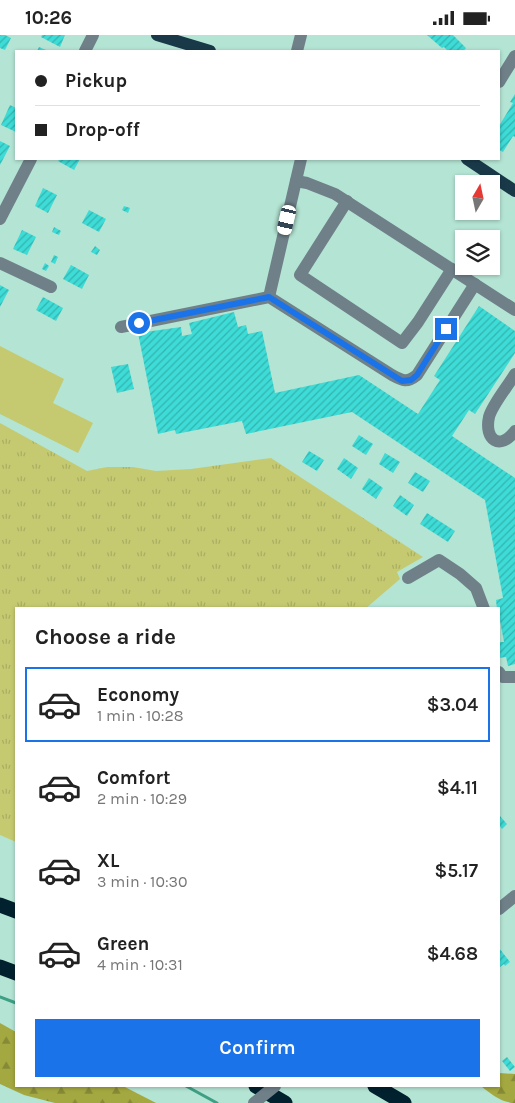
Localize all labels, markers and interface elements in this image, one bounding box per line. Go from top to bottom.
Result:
text: 10:26 [25,7,72,29]
text: Pickup [65,70,127,92]
text: Drop-off [65,119,140,141]
north arrow [455,175,500,220]
map controls [455,175,500,275]
car [276,204,297,236]
button: layers [455,230,500,275]
route start [128,312,150,334]
route end [435,318,457,340]
text: Choose a ride [35,624,176,650]
icon: car [37,682,82,727]
text: Economy [97,684,179,706]
text: $3.04 [427,694,478,716]
text: 1 min · 10:28 [97,706,184,725]
icon: car [37,765,82,810]
text: Comfort [97,767,171,789]
text: $4.11 [437,777,478,799]
text: 2 min · 10:29 [97,789,187,808]
icon: car [37,848,82,893]
text: XL [97,850,119,872]
text: $5.17 [434,860,478,882]
text: 3 min · 10:30 [97,872,188,891]
icon: car [37,931,82,976]
text: Green [97,933,149,955]
text: $4.68 [427,943,478,965]
text: 4 min · 10:31 [97,955,183,974]
button: Confirm [35,1019,480,1077]

